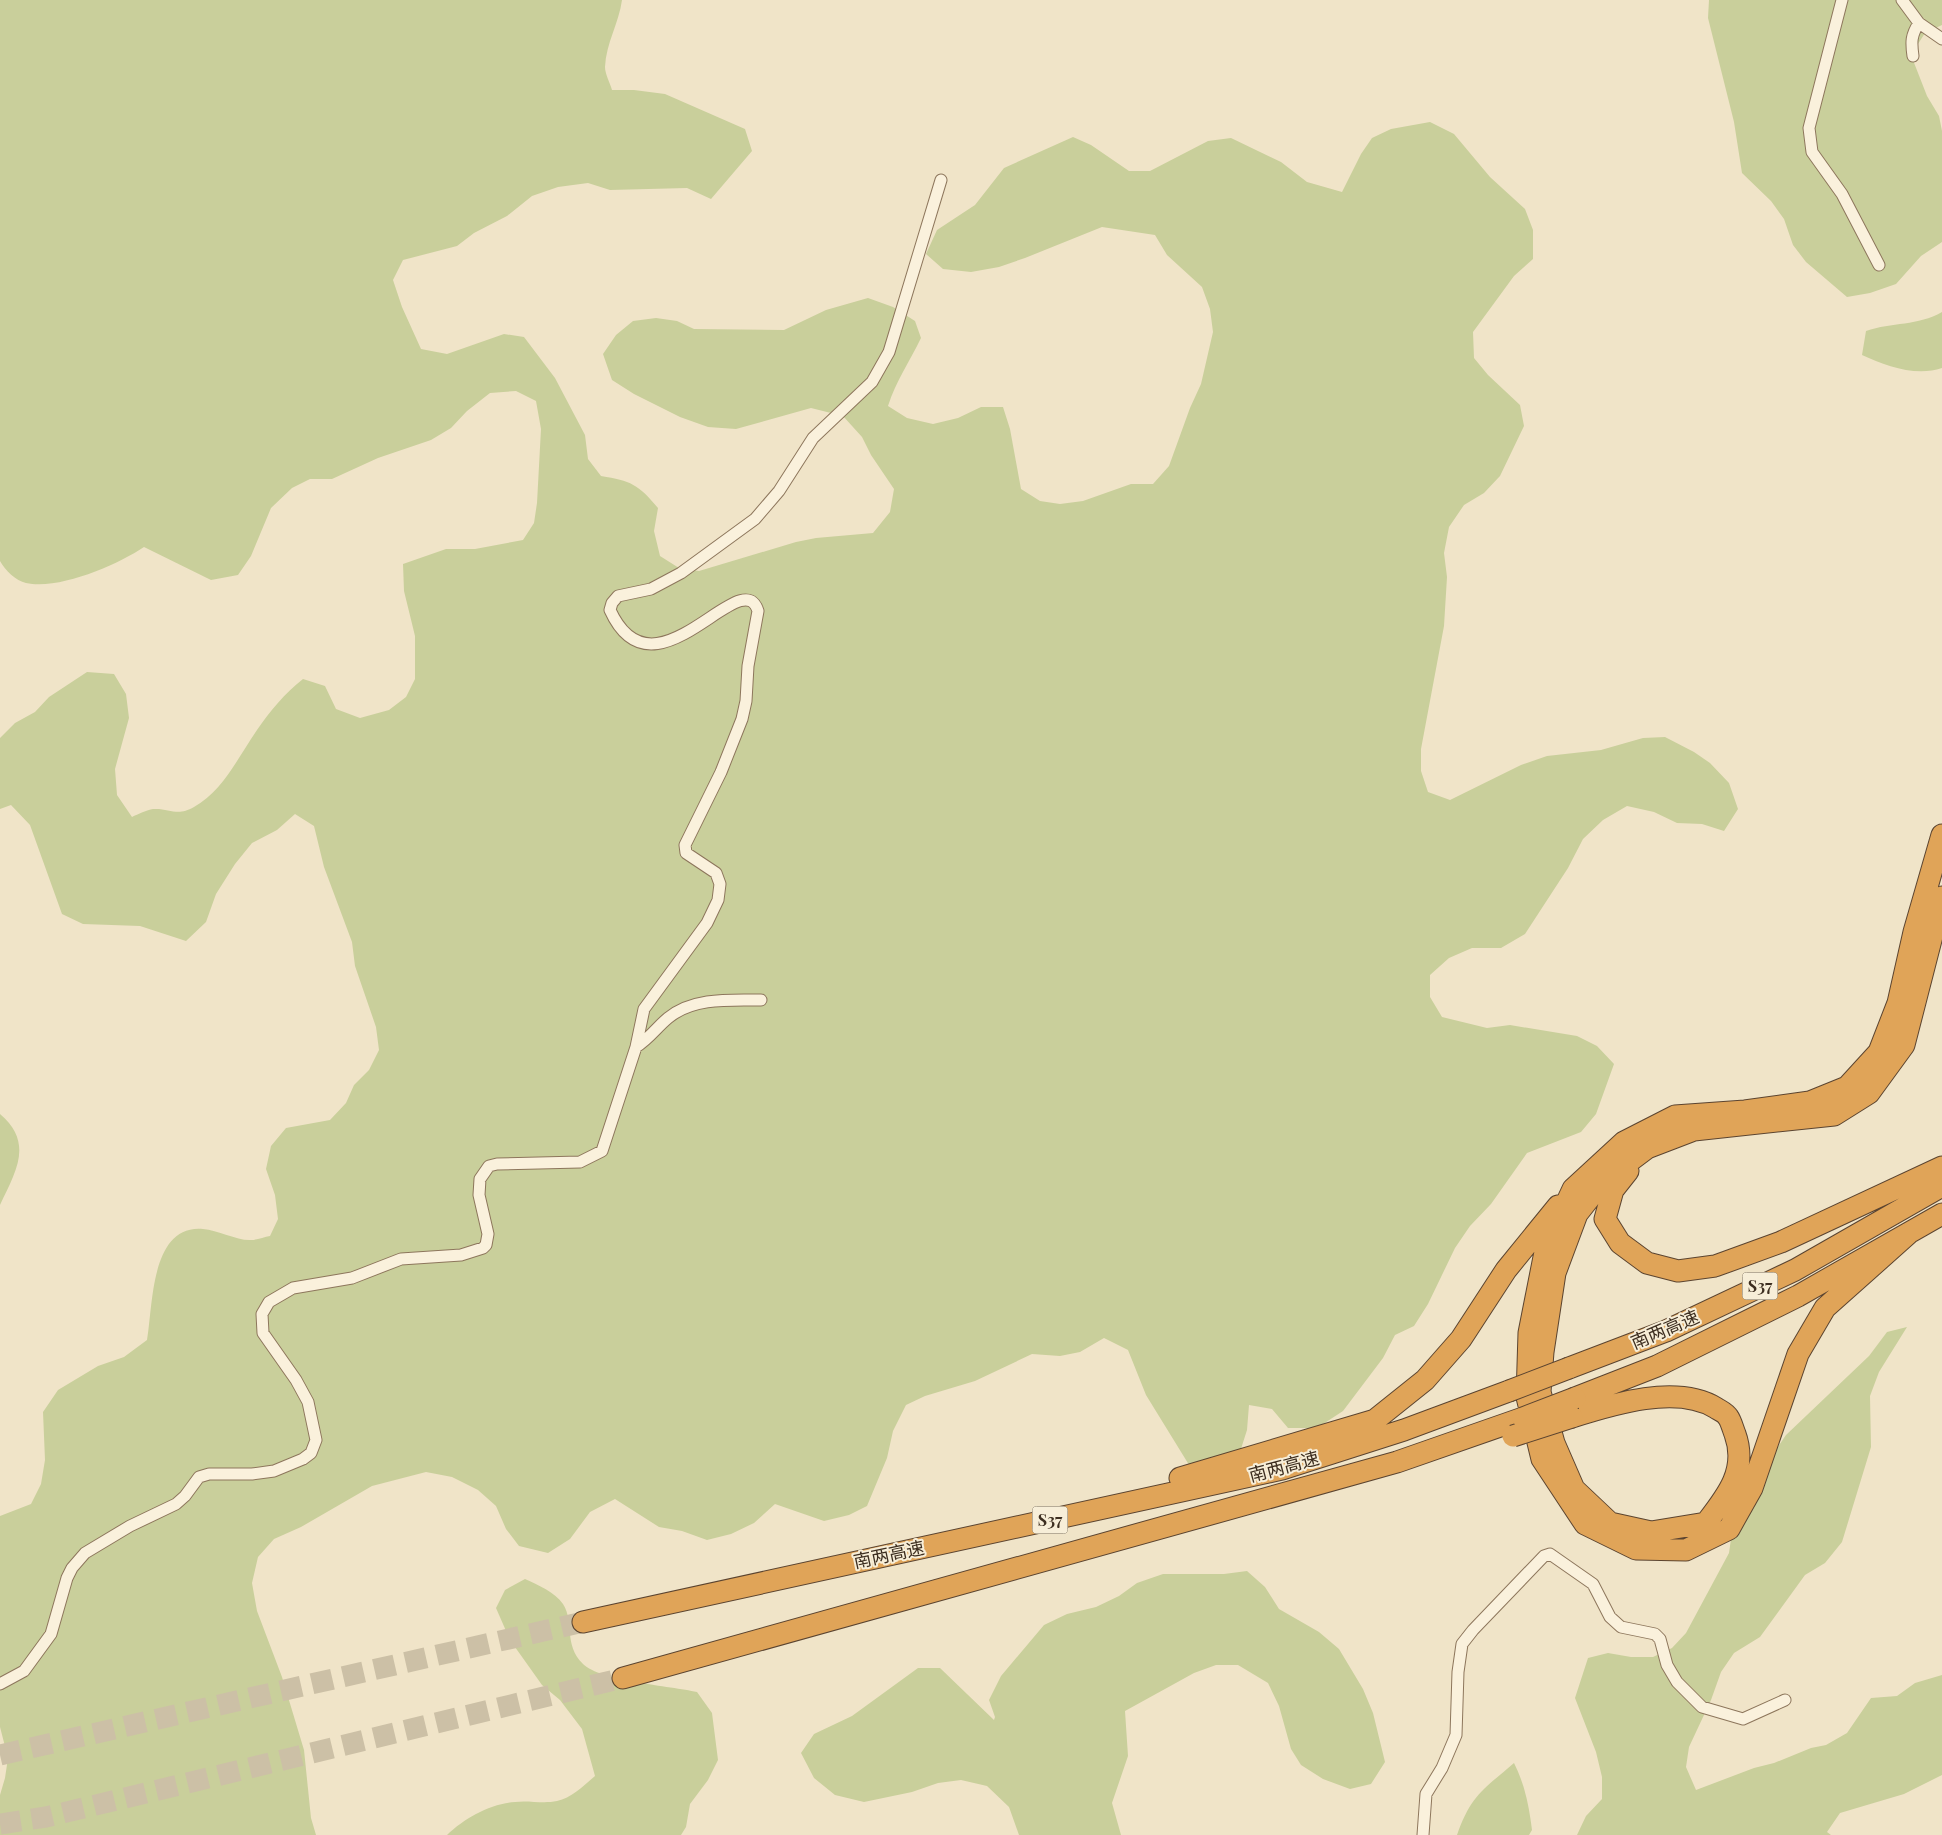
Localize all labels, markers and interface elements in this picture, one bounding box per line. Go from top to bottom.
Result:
road number: S37 [1742,1272,1778,1300]
street label: 南两高速 [1627,1304,1702,1354]
street label: 南两高速 [1246,1445,1322,1487]
road number: S37 [1032,1506,1068,1534]
street label: 南两高速 [851,1535,927,1573]

